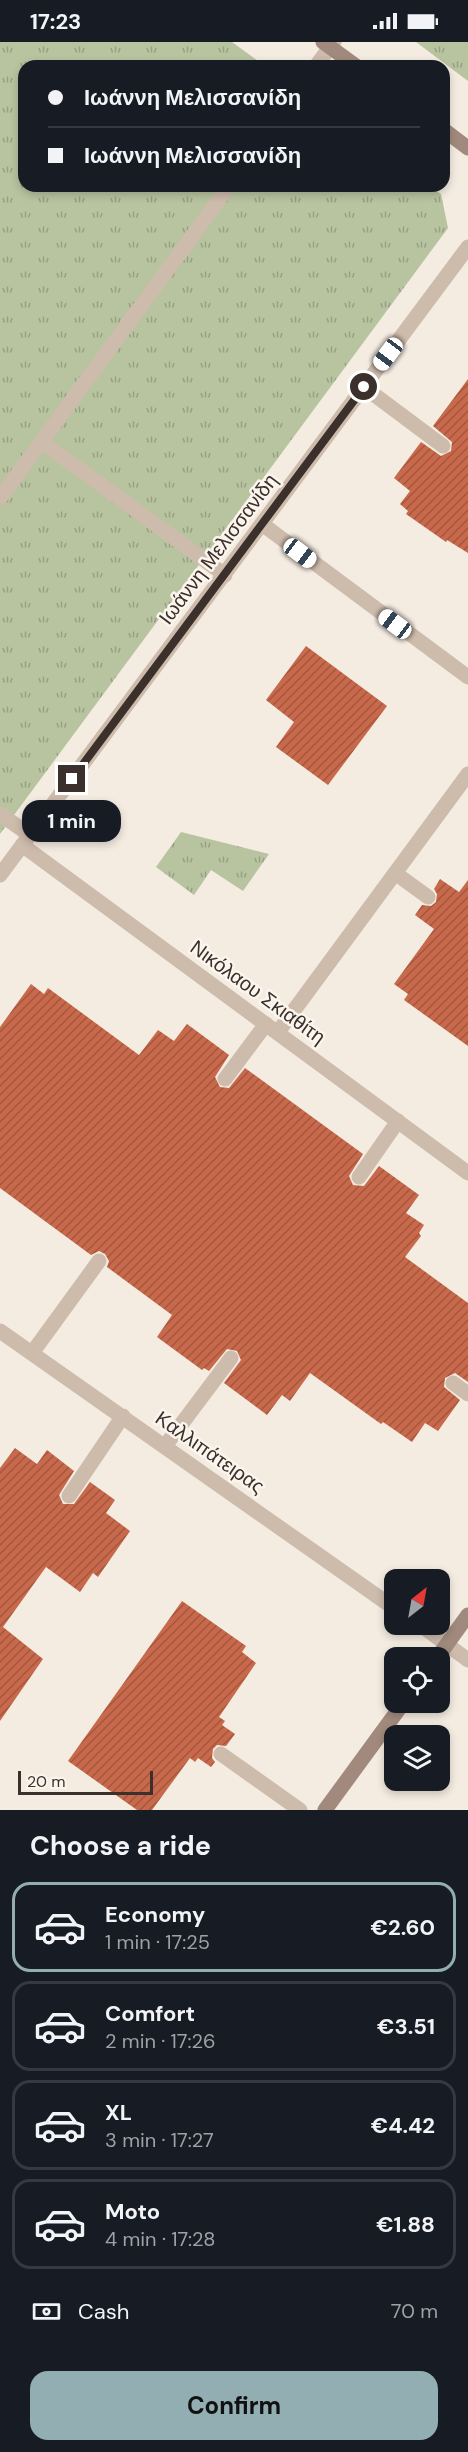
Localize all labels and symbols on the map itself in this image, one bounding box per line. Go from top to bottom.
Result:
car [370,334,406,374]
route start [350,373,377,400]
street label: Ιωάννη Μελισσανίδη [153,468,283,630]
car [280,535,320,571]
car [375,606,415,642]
route end [58,765,85,792]
callout: 1 min [22,800,122,842]
street label: Νικόλαου Σκιαθίτη [185,934,331,1050]
street label: Καλλιπάτειρας [150,1405,270,1499]
north arrow [384,1569,450,1635]
scale bar [18,1768,153,1796]

